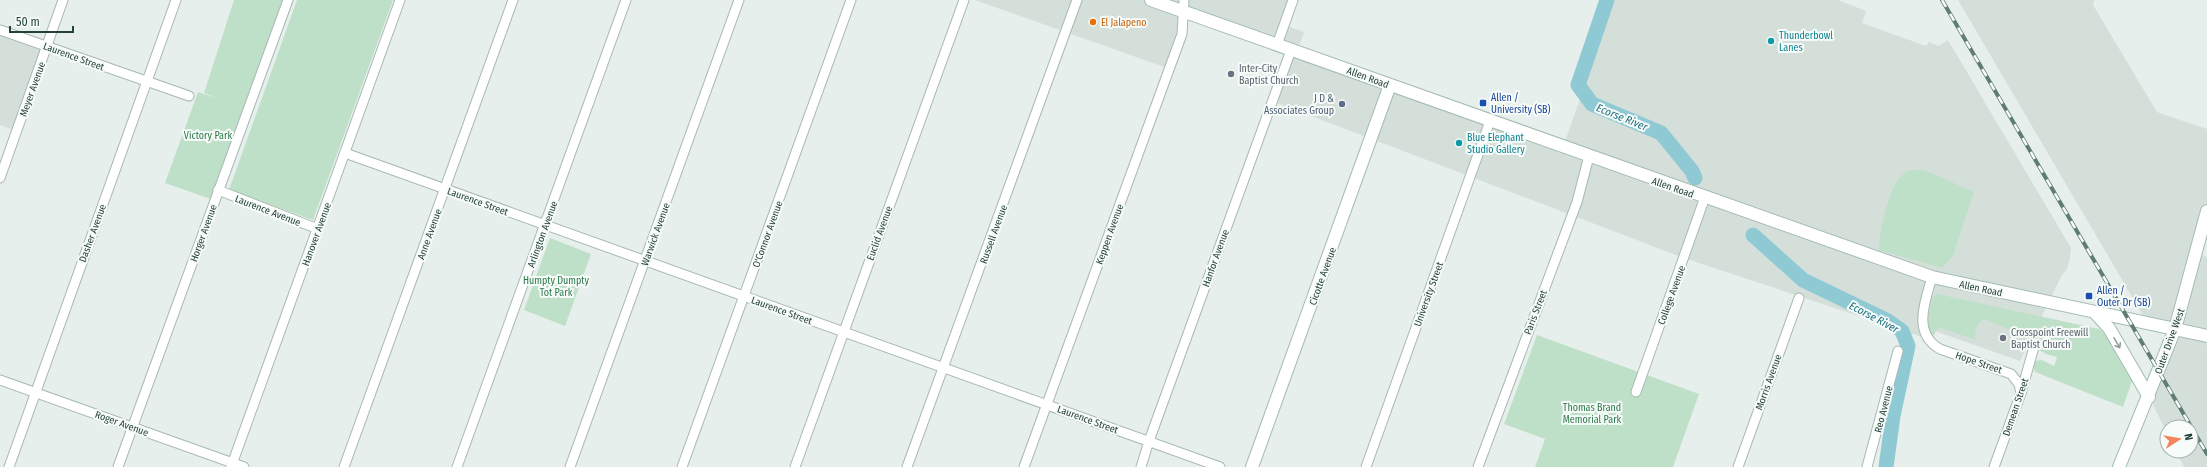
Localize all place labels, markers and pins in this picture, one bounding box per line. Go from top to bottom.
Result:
marker: El Jalapeno [1088,17,1098,27]
place label: El Jalapeno [1101,17,1146,29]
place label: Thunderbowl Lanes [1779,30,1833,54]
marker: Thunderbowl Lanes [1766,36,1776,46]
place label: Inter-City Baptist Church [1239,63,1299,87]
marker: Inter-City Baptist Church [1226,69,1236,79]
place label: Allen / University (SB) [1491,92,1551,116]
place label: J D & Associates Group [1264,93,1334,117]
marker: Allen / University (SB) [1478,98,1488,108]
marker: J D & Associates Group [1337,99,1347,109]
place label: Blue Elephant Studio Gallery [1467,132,1525,156]
marker: Blue Elephant Studio Gallery [1454,138,1464,148]
place label: Allen / Outer Dr (SB) [2097,285,2150,309]
marker: Allen / Outer Dr (SB) [2084,291,2094,301]
place label: Crosspoint Freewill Baptist Church [2011,327,2089,351]
marker: Crosspoint Freewill Baptist Church [1998,333,2008,343]

